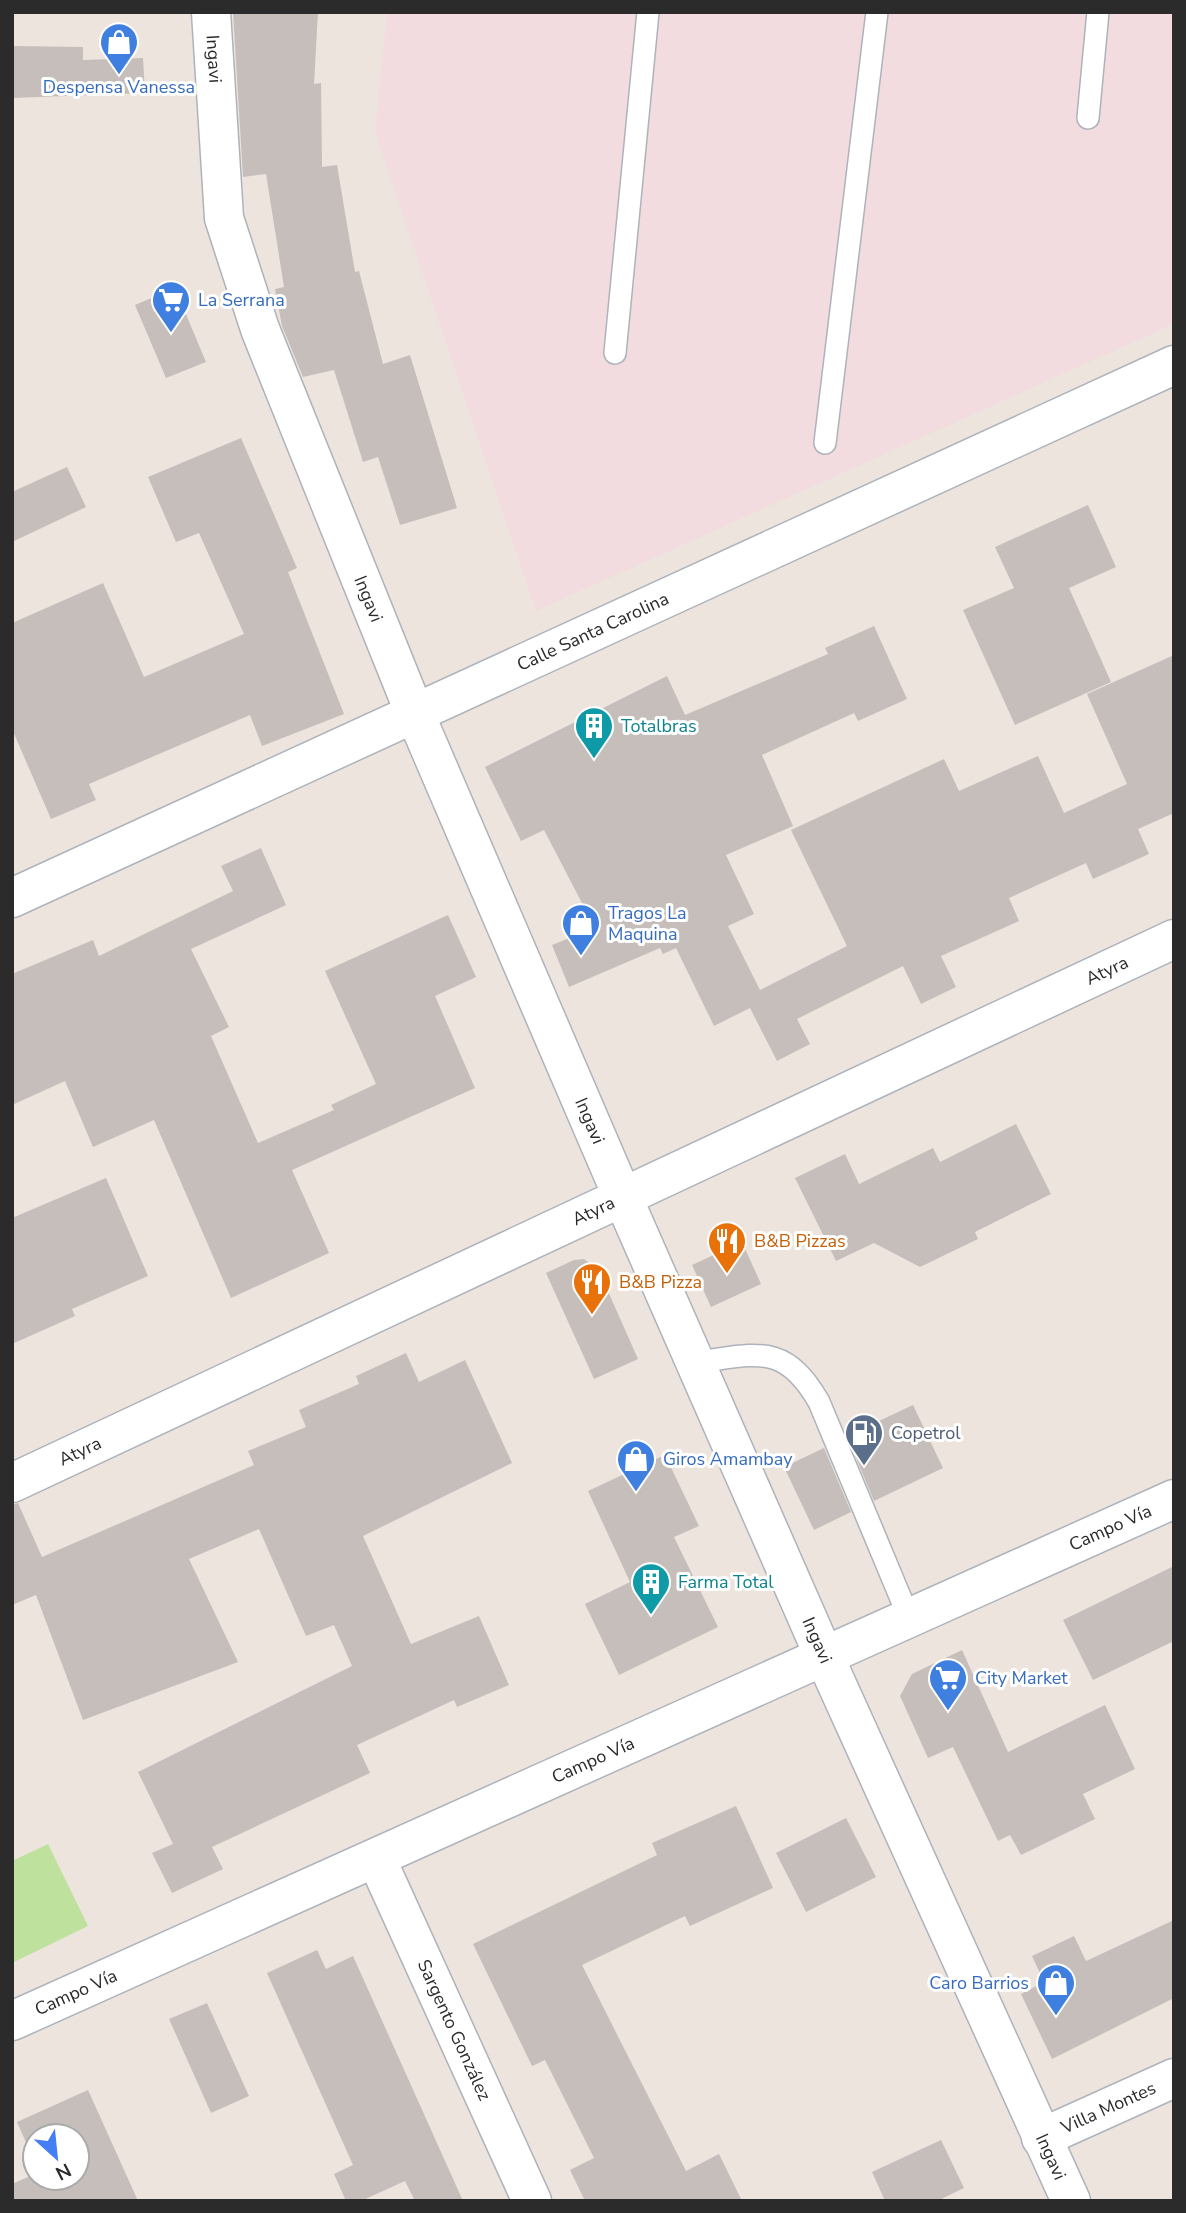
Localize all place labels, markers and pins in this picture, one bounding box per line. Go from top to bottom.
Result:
shop icon: Despensa Vanessa [98,21,140,76]
place label: Despensa Vanessa [43,75,195,99]
supermarket icon: La Serrana [150,279,192,334]
place label: La Serrana [198,288,285,312]
building icon: Totalbras [573,705,615,760]
place label: Totalbras [621,714,697,738]
place label: Tragos La Maquina [608,901,687,946]
shop icon: Tragos La Maquina [560,902,602,957]
restaurant icon: B&B Pizzas [706,1220,748,1275]
place label: B&B Pizzas [754,1229,846,1253]
restaurant icon: B&B Pizza [571,1261,613,1316]
place label: B&B Pizza [619,1270,702,1294]
fuel station icon: Copetrol [843,1412,885,1467]
place label: Copetrol [891,1421,961,1445]
shop icon: Giros Amambay [615,1438,657,1493]
place label: Giros Amambay [663,1447,793,1471]
building icon: Farma Total [630,1561,672,1616]
place label: Farma Total [678,1570,774,1594]
supermarket icon: City Market [927,1657,969,1712]
place label: City Market [975,1666,1068,1690]
shop icon: Caro Barrios [1035,1962,1077,2017]
place label: Caro Barrios [929,1971,1029,1995]

